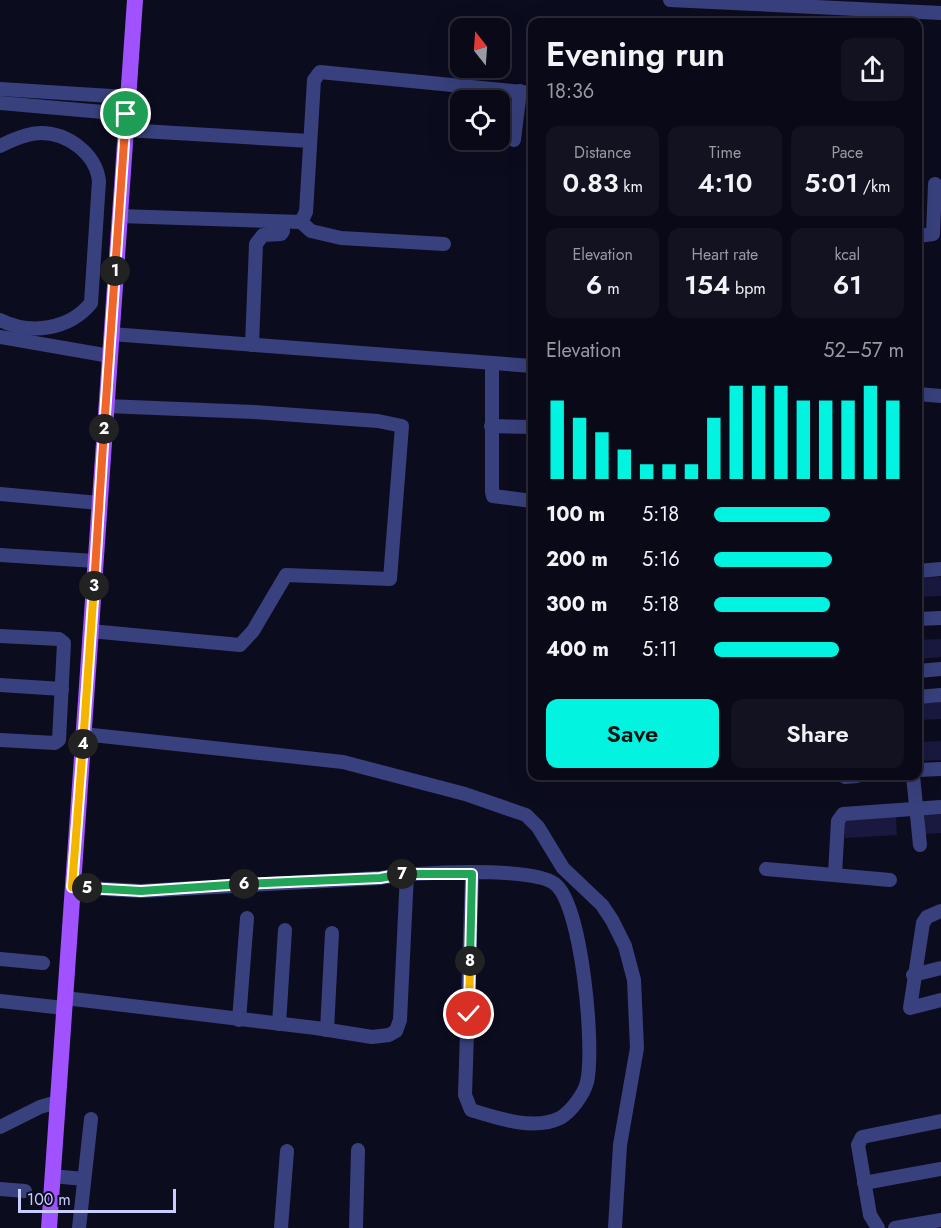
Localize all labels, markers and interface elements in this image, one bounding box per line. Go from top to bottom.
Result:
north arrow [450,18,510,78]
map controls [450,18,510,150]
text: Evening run [546,31,725,78]
button: share [841,38,904,101]
text: 18:36 [546,77,594,106]
pin [100,88,151,139]
button: locate [450,90,510,150]
icon: arrive [109,97,142,130]
text: Distance [574,141,631,164]
text: Time [709,141,741,164]
text: Pace [831,141,863,164]
text: 0.83 [562,164,619,202]
text: 4:10 [698,164,752,202]
text: 5:01 [804,164,858,202]
text: km [619,175,643,198]
text: /km [858,175,891,198]
text: Elevation [572,243,633,266]
text: Heart rate [692,243,758,266]
text: kcal [834,243,860,266]
pin: 1 [100,256,130,286]
text: 1 [111,259,119,282]
text: 6 [586,266,602,304]
text: 154 [684,266,730,304]
text: 61 [833,266,862,304]
text: m [602,277,620,300]
text: bpm [730,277,766,300]
text: Elevation [546,336,621,365]
text: 52–57 m [823,336,904,365]
pin: 2 [89,414,119,444]
text: 2 [99,417,109,440]
text: 100 m [546,500,605,529]
text: 5:18 [642,500,679,529]
text: 200 m [546,545,608,574]
text: 5:16 [642,545,680,574]
pin: 3 [79,571,109,601]
text: 3 [89,574,99,597]
text: 300 m [546,590,607,619]
text: 5:18 [642,590,679,619]
text: 400 m [546,635,609,664]
text: 5:11 [642,635,677,664]
button: Save [546,699,719,768]
button: Share [731,699,904,768]
pin: 4 [68,729,98,759]
text: 4 [77,732,89,755]
pin: 7 [387,859,417,889]
text: 7 [397,862,407,885]
pin: 6 [229,869,259,899]
text: 6 [239,872,249,895]
pin: 5 [72,873,102,903]
text: 5 [82,876,92,899]
pin: 8 [455,946,485,976]
text: 8 [465,949,475,972]
pin [443,988,494,1039]
icon: check [452,997,485,1030]
scale bar [18,1186,176,1214]
text: 100 m [27,1188,71,1211]

